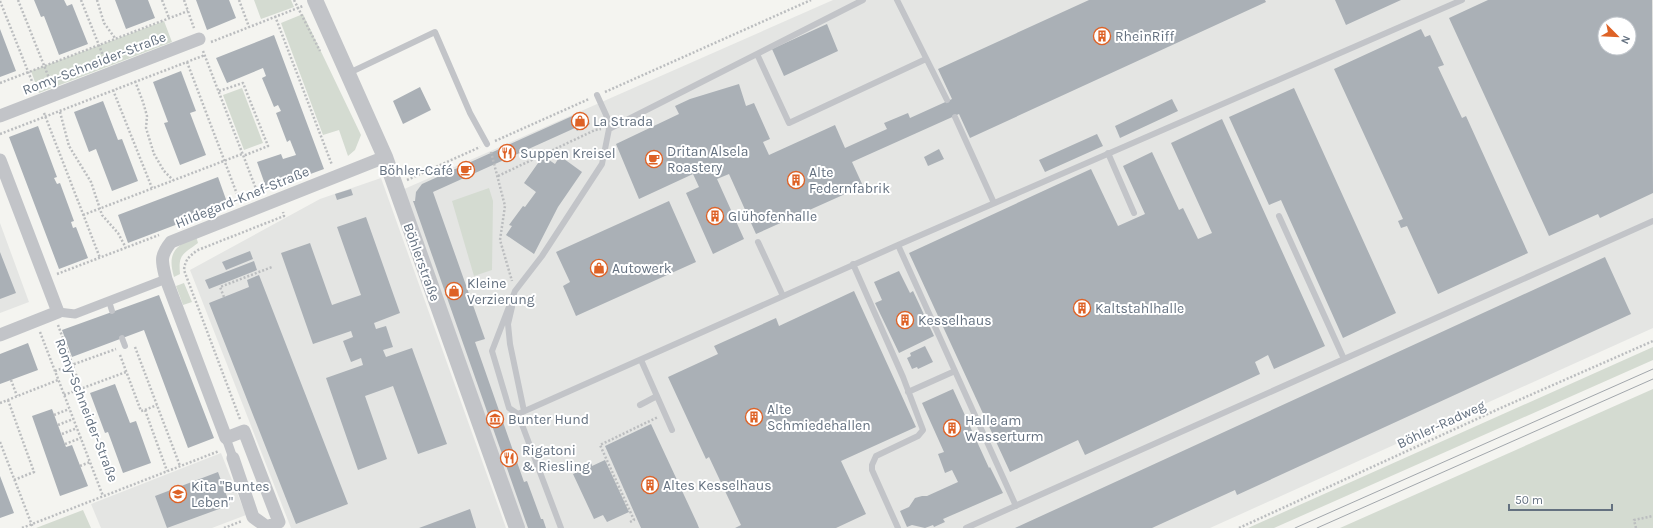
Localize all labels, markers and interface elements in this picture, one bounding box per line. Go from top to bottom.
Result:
north arrow [1597,16,1637,56]
building icon: RheinRiff [1092,26,1112,46]
street label: Romy-Schneider-Straße [20,28,168,99]
place label: RheinRiff [1115,28,1174,45]
text: N [1618,34,1633,46]
shop icon: La Strada [570,111,590,131]
place label: La Strada [593,113,653,130]
restaurant icon: Suppen Kreisel [497,143,517,163]
place label: Dritan Alsela Roastery [667,143,748,176]
place label: Suppen Kreisel [520,145,616,162]
cafe icon: Dritan Alsela Roastery [644,149,664,169]
cafe icon: Böhler-Café [456,160,476,180]
place label: Böhler-Café [379,162,453,179]
street label: Hildegard-Knef-Straße [173,163,312,232]
place label: Alte Federnfabrik [809,164,890,197]
building icon: Alte Federnfabrik [786,170,806,190]
building icon: Glühofenhalle [705,206,725,226]
place label: Glühofenhalle [728,208,817,225]
street label: Böhlerstraße [399,221,444,304]
shop icon: Autowerk [589,258,609,278]
place label: Autowerk [612,260,672,277]
place label: Kleine Verzierung [467,275,535,308]
shop icon: Kleine Verzierung [444,281,464,301]
building icon: Kaltstahlhalle [1072,298,1092,318]
place label: Kaltstahlhalle [1095,300,1184,317]
building icon: Kesselhaus [895,310,915,330]
place label: Kesselhaus [918,312,992,329]
street label: Romy-Schneider-Straße [51,336,122,484]
street label: Böhler-Radweg [1394,396,1488,452]
place label: Alte Schmiedehallen [767,401,871,434]
building icon: Alte Schmiedehallen [744,407,764,427]
museum icon: Bunter Hund [485,409,505,429]
place label: Bunter Hund [508,411,589,428]
place label: Halle am Wasserturm [965,412,1044,445]
building icon: Halle am Wasserturm [942,418,962,438]
place label: Rigatoni & Riesling [522,442,590,475]
restaurant icon: Rigatoni & Riesling [499,448,519,468]
building icon: Altes Kesselhaus [640,475,660,495]
place label: Altes Kesselhaus [663,477,772,494]
place label: Kita "Buntes Leben" [191,478,270,511]
school or university icon: Kita "Buntes Leben" [168,484,188,504]
scale bar [1509,486,1612,512]
text: 50 m [1515,493,1543,507]

